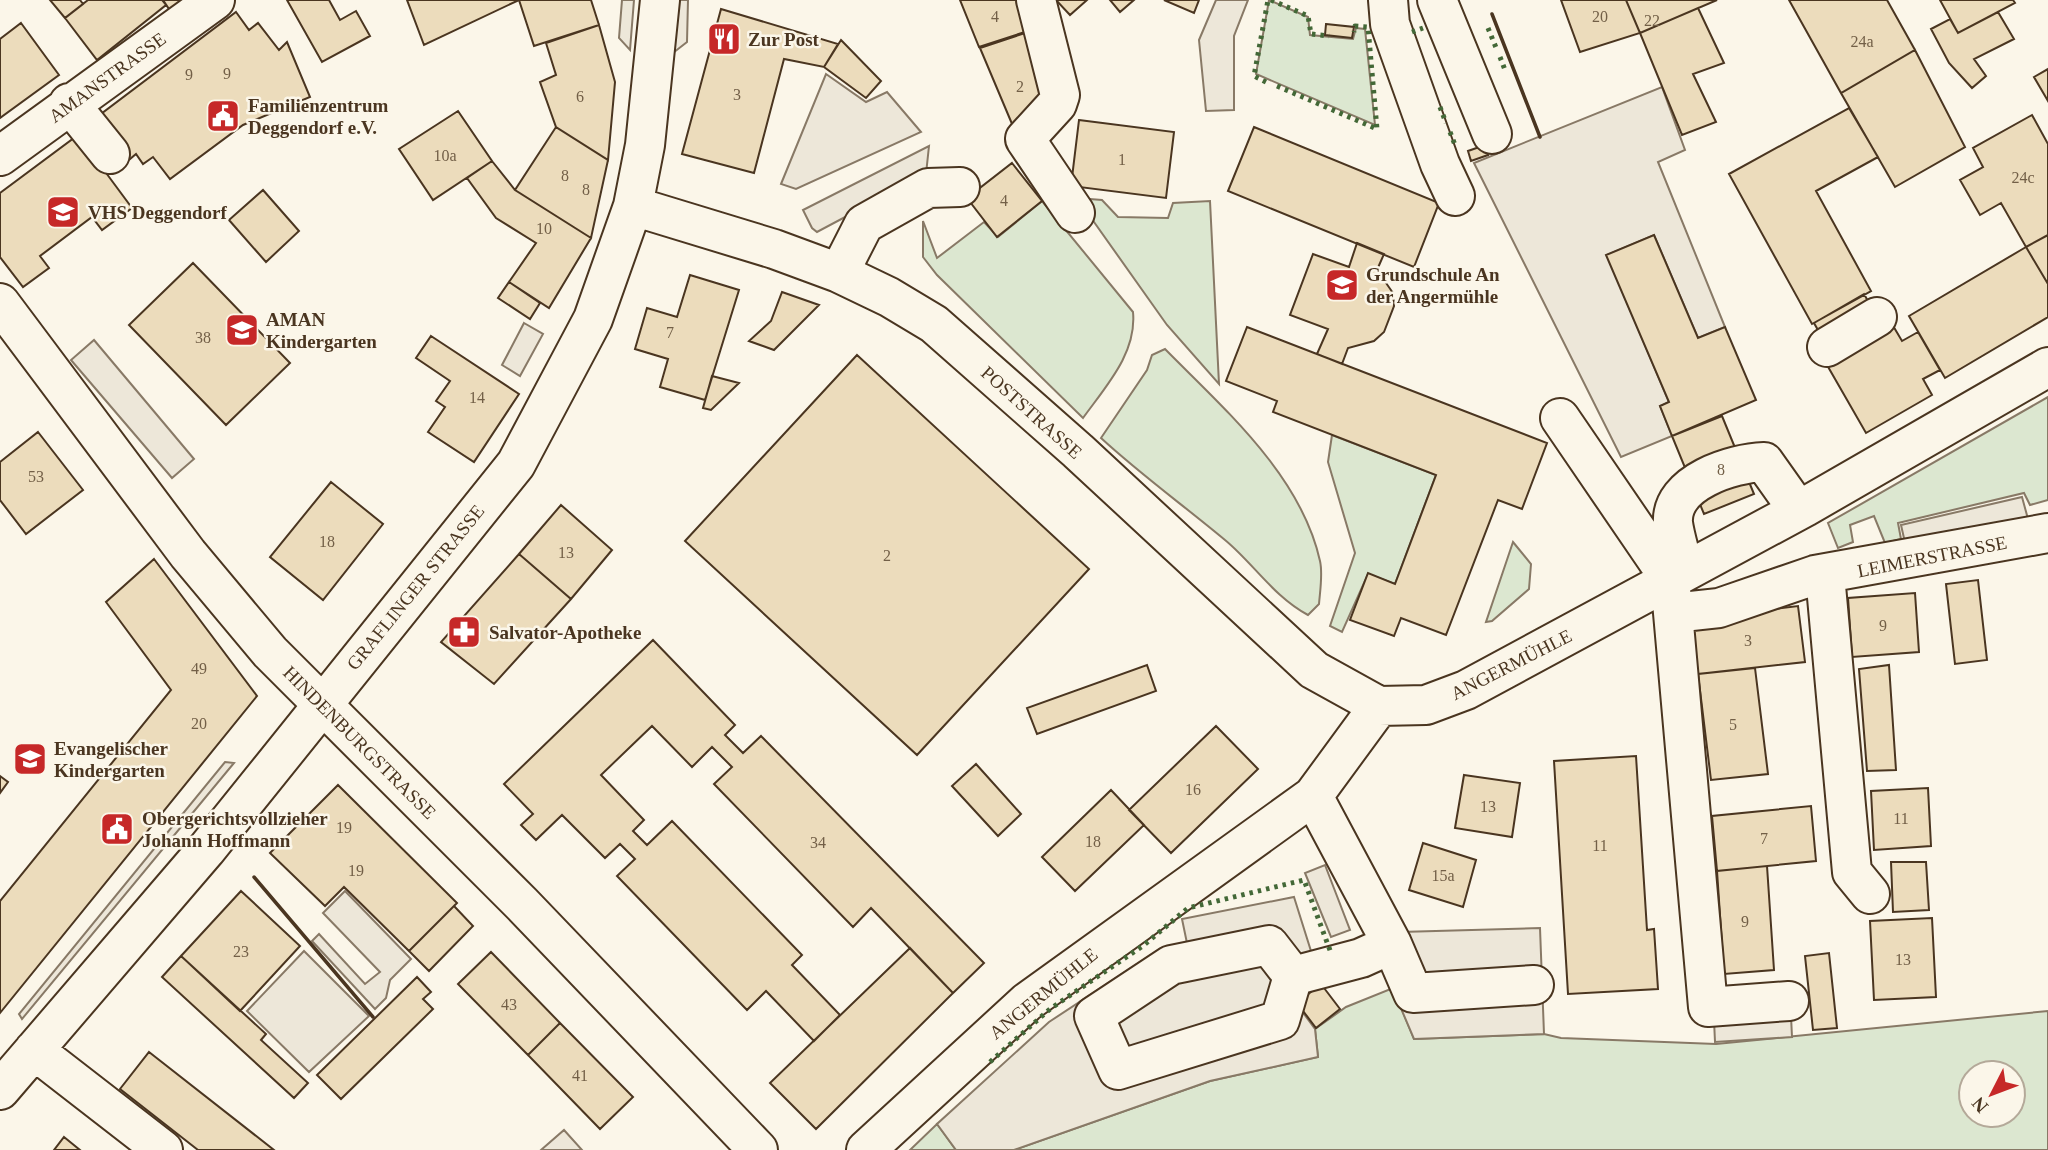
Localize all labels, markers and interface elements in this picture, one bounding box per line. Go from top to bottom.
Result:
house number: 4 [991,8,999,25]
house number: 20 [1592,8,1608,25]
house number: 22 [1644,12,1660,29]
restaurant icon: Zur Post [705,20,743,58]
street label: AMANSTRASSE [45,28,170,127]
place label: Zur Post [748,29,820,50]
house number: 24a [1850,33,1874,50]
house number: 9 [223,65,231,82]
house number: 9 [185,66,193,83]
house number: 2 [1016,78,1024,95]
house number: 3 [733,86,741,103]
house number: 6 [576,88,584,105]
place label: Familienzentrum Deggendorf e.V. [248,95,389,138]
public building icon: Familienzentrum Deggendorf e.V. [204,97,242,135]
house number: 10a [433,147,457,164]
house number: 1 [1118,151,1126,168]
house number: 8 [561,167,569,184]
house number: 24c [2011,169,2035,186]
house number: 8 [582,181,590,198]
house number: 4 [1000,192,1008,209]
school or university icon: VHS Deggendorf [44,193,82,231]
place label: VHS Deggendorf [88,202,227,223]
house number: 10 [536,220,552,237]
place label: Grundschule An der Angermühle [1366,264,1500,307]
school or university icon: Grundschule An der Angermühle [1323,266,1361,304]
place label: AMAN Kindergarten [266,309,377,352]
school or university icon: AMAN Kindergarten [223,311,261,349]
house number: 7 [666,324,674,341]
house number: 38 [195,329,211,346]
street label: POSTSTRASSE [977,362,1086,463]
house number: 14 [469,389,485,406]
house number: 8 [1717,461,1725,478]
house number: 53 [28,468,44,485]
street label: GRAFLINGER STRASSE [342,501,488,674]
street label: LEIMERSTRASSE [1855,532,2009,581]
house number: 18 [319,533,335,550]
house number: 13 [558,544,574,561]
house number: 2 [883,547,891,564]
pharmacy icon: Salvator-Apotheke [445,613,483,651]
house number: 9 [1879,617,1887,634]
place label: Salvator-Apotheke [489,622,641,643]
street label: ANGERMÜHLE [1447,625,1575,704]
house number: 3 [1744,632,1752,649]
house number: 49 [191,660,207,677]
street label: HINDENBURGSTRASSE [279,662,440,823]
house number: 20 [191,715,207,732]
house number: 5 [1729,716,1737,733]
place label: Evangelischer Kindergarten [54,738,169,781]
school or university icon: Evangelischer Kindergarten [11,740,49,778]
house number: 16 [1185,781,1201,798]
house number: 13 [1480,798,1496,815]
place label: Obergerichtsvollzieher Johann Hoffmann [142,808,328,851]
public building icon: Obergerichtsvollzieher Johann Hoffmann [98,810,136,848]
house number: 11 [1893,810,1909,827]
house number: 19 [336,819,352,836]
house number: 7 [1760,830,1768,847]
house number: 18 [1085,833,1101,850]
house number: 34 [810,834,826,851]
house number: 11 [1592,837,1608,854]
house number: 19 [348,862,364,879]
house number: 15a [1431,867,1455,884]
house number: 9 [1741,913,1749,930]
house number: 23 [233,943,249,960]
street label: ANGERMÜHLE [985,943,1102,1043]
house number: 13 [1895,951,1911,968]
house number: 43 [501,996,517,1013]
north arrow [1957,1059,2027,1129]
house number: 41 [572,1067,588,1084]
text: N [1967,1093,1992,1117]

